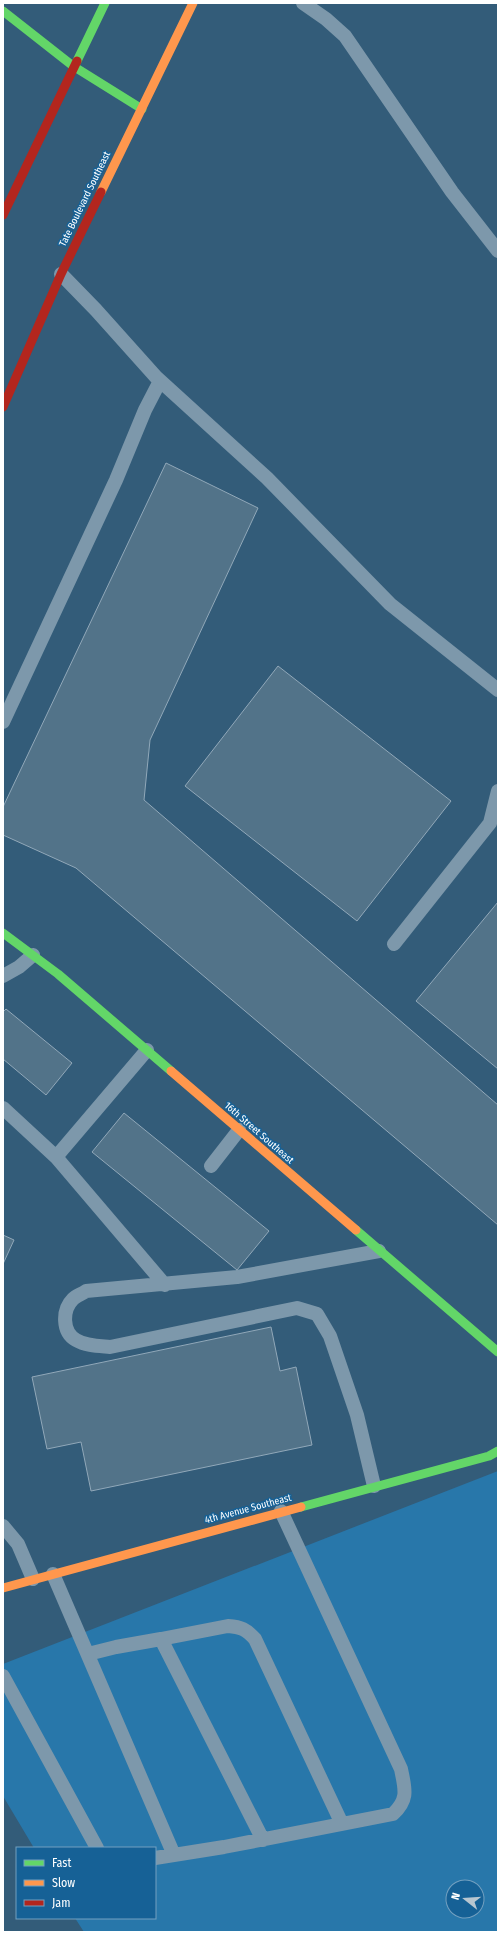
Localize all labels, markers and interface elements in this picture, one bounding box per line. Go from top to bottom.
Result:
street label: Tate Boulevard Southeast [57,149,114,248]
street label: 16th Street Southeast [222,1100,297,1167]
street label: 4th Avenue Southeast [203,1491,293,1526]
legend [16,1847,156,1919]
text: Fast [52,1856,71,1870]
text: Slow [52,1876,75,1890]
north arrow [445,1879,485,1919]
text: N [449,1891,463,1901]
text: Jam [52,1896,70,1910]

